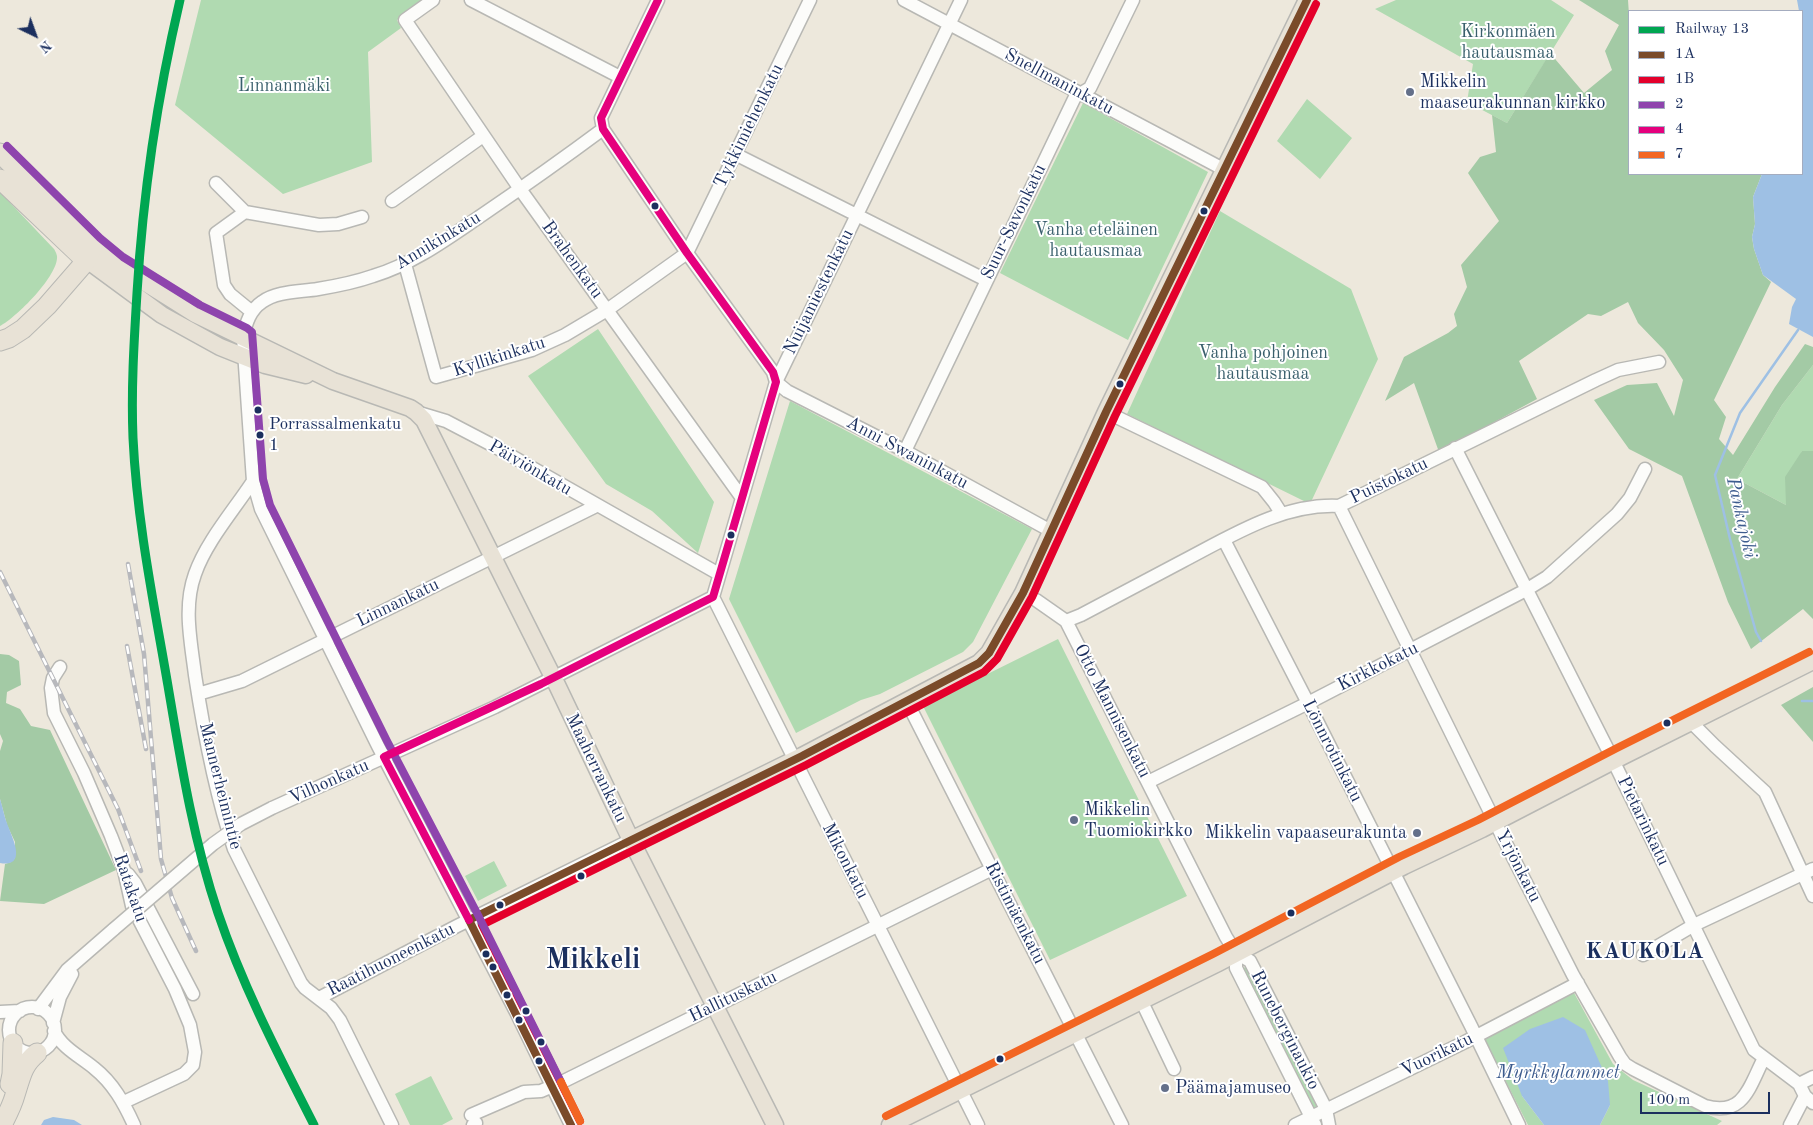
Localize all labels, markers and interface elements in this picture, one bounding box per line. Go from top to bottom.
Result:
north arrow [10,10,60,60]
legend [1628,10,1803,175]
park label: Kirkonmäen hautausmaa [1460,21,1556,64]
text: Railway 13 [1675,22,1749,37]
text: N [36,37,54,55]
street label: Snellmaninkatu [1001,44,1117,120]
text: 1A [1675,47,1695,62]
street label: Tykkimiehenkatu [710,60,788,192]
place label: Mikkelin maaseurakunnan kirkko [1420,71,1605,114]
text: 1B [1675,72,1694,87]
park label: Linnanmäki [238,75,330,97]
marker: Mikkelin maaseurakunnan kirkko [1404,86,1416,98]
text: 2 [1675,97,1684,112]
text: 4 [1675,122,1684,137]
text: 7 [1675,147,1684,162]
street label: Suur-Savonkatu [977,161,1051,283]
unlabelled marker [650,201,660,211]
unlabelled marker [1199,206,1209,216]
street label: Annikinkatu [391,207,485,275]
street label: Brahenkatu [537,217,607,303]
park label: Vanha eteläinen hautausmaa [1034,219,1158,262]
street label: Nuijamiestenkatu [779,226,859,358]
street label: Kyllikinkatu [450,332,548,382]
park label: Vanha pohjoinen hautausmaa [1198,342,1328,384]
unlabelled marker [1115,379,1125,389]
unlabelled marker [253,405,263,415]
street label: Anni Swaninkatu [842,412,972,494]
place label: Porrassalmenkatu 1 [269,415,401,455]
marker: Porrassalmenkatu 1 [255,430,265,440]
street label: Päiviönkatu [484,435,576,501]
street label: Puistokatu [1347,453,1431,509]
water label: Pankajoki [1721,475,1761,561]
unlabelled marker [726,530,736,540]
street label: Linnankatu [353,574,443,632]
street label: Kirkkokatu [1334,637,1422,697]
street label: Otto Mannisenkatu [1069,640,1155,782]
street label: Lönnrotinkatu [1297,696,1367,806]
street label: Maaherrankatu [560,710,632,826]
unlabelled marker [1662,718,1672,728]
street label: Mannerheimintie [194,720,246,852]
street label: Vilhonkatu [286,755,372,809]
street label: Pietarinkatu [1612,773,1674,869]
place label: Mikkelin Tuomiokirkko [1084,799,1193,842]
marker: Mikkelin Tuomiokirkko [1068,814,1080,826]
street label: Mikonkatu [817,820,873,902]
place label: Mikkelin vapaaseurakunta [1205,822,1407,844]
street label: Yrjönkatu [1490,826,1546,906]
marker: Mikkelin vapaaseurakunta [1411,827,1423,839]
street label: Ratakatu [108,851,152,925]
street label: Ristimäenkatu [980,858,1050,968]
unlabelled marker [576,871,586,881]
unlabelled marker [495,900,505,910]
unlabelled marker [1286,908,1296,918]
street label: Raatihuoneenkatu [324,919,458,1001]
district label: KAUKOLA [1585,939,1705,965]
district label: Mikkeli [546,944,640,978]
unlabelled marker [481,949,491,959]
unlabelled marker [488,962,498,972]
street label: Hallituskatu [685,966,781,1028]
street label: Runeberginaukio [1246,967,1324,1093]
unlabelled marker [502,990,512,1000]
unlabelled marker [521,1006,531,1016]
unlabelled marker [514,1015,524,1025]
street label: Vuorikatu [1397,1028,1477,1082]
unlabelled marker [536,1037,546,1047]
unlabelled marker [995,1054,1005,1064]
unlabelled marker [534,1056,544,1066]
water label: Myrkkylammet [1496,1062,1620,1084]
place label: Päämajamuseo [1175,1077,1291,1099]
marker: Päämajamuseo [1159,1082,1171,1094]
scale bar [1643,1082,1773,1114]
text: 100 m [1648,1093,1690,1108]

